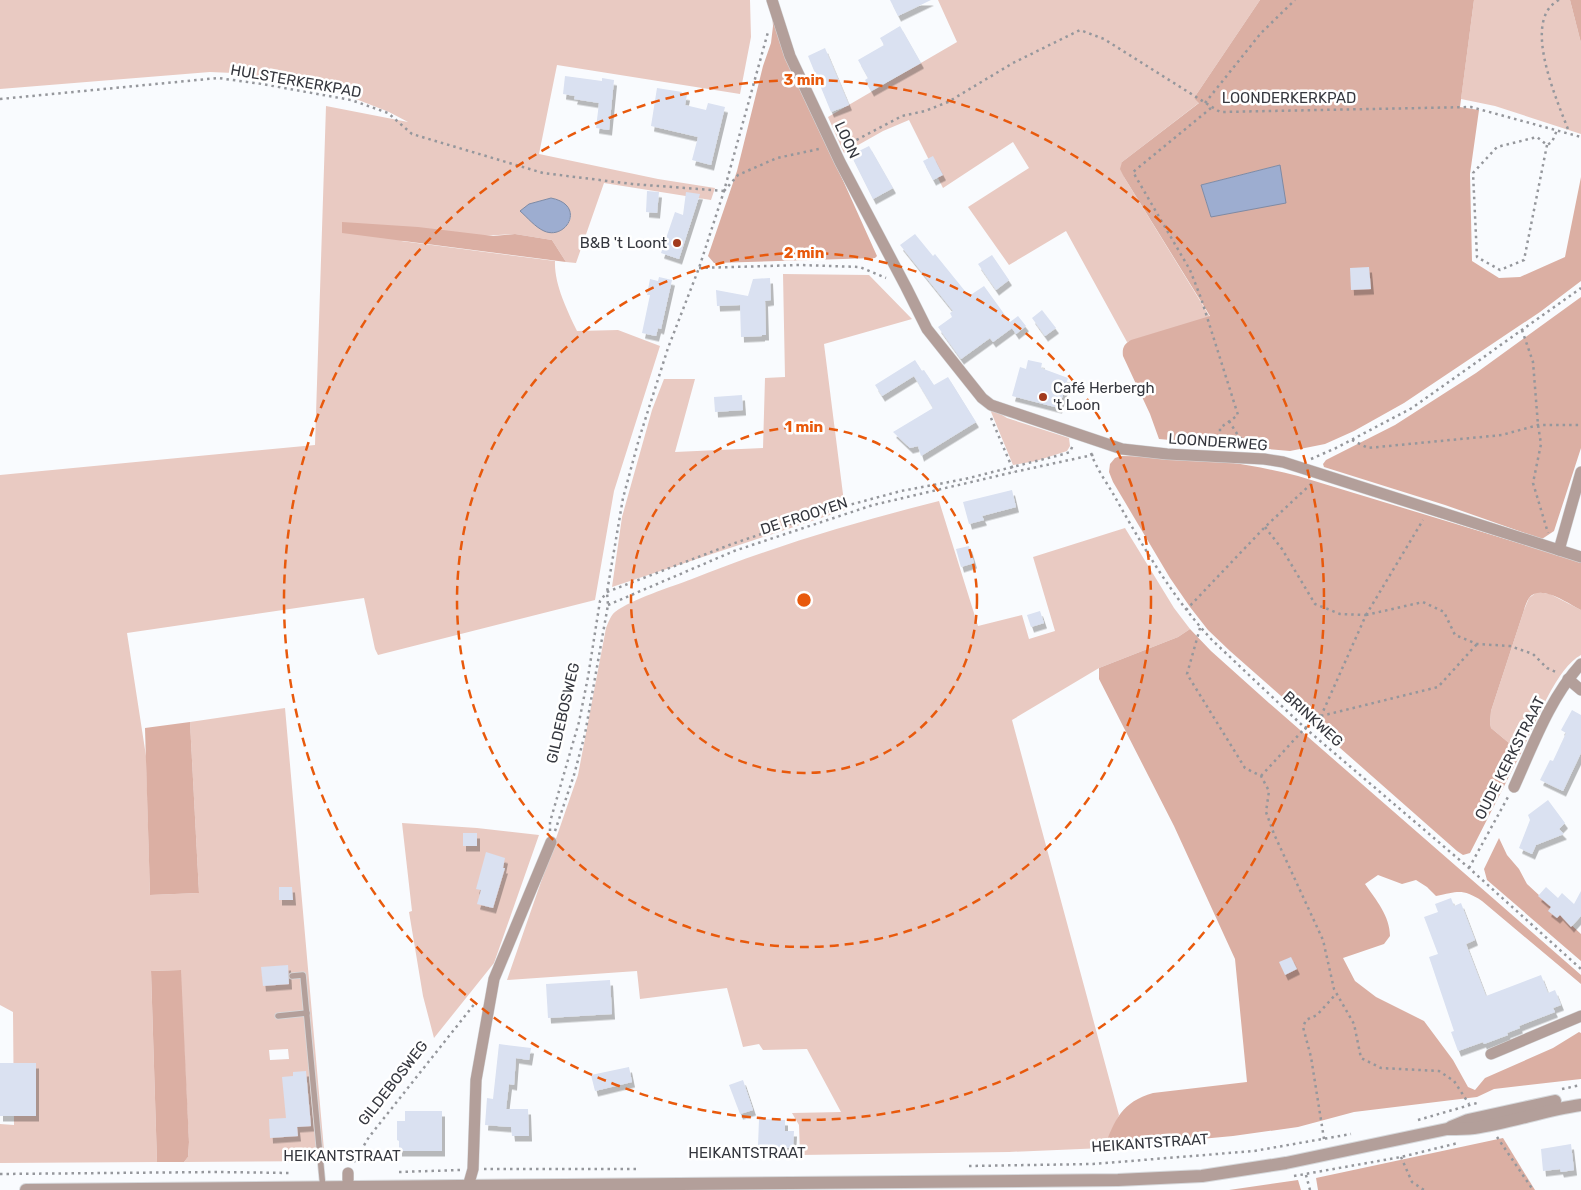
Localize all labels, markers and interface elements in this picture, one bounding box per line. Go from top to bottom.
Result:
street label: HULSTERKERKPAD [229,61,363,101]
text: 3 min [784,71,824,89]
street label: LOONDERKERKPAD [1222,89,1356,107]
street label: LOON [831,119,863,161]
place label: B&B 't Loont [580,234,667,252]
marker: B&B 't Loont [671,237,683,249]
text: 2 min [784,244,824,262]
place label: Café Herbergh 't Loon [1053,379,1155,414]
marker: Café Herbergh 't Loon [1037,391,1049,403]
text: 1 min [785,418,823,436]
street label: LOONDERWEG [1168,430,1268,454]
street label: DE FROOYEN [758,493,850,539]
centre of rings [795,591,813,609]
street label: GILDEBOSWEG [543,661,583,765]
street label: BRINKWEG [1279,687,1347,751]
street label: OUDE KERKSTRAAT [1471,693,1549,823]
street label: GILDEBOSWEG [354,1037,432,1129]
street label: HEIKANTSTRAAT [1091,1130,1209,1156]
street label: HEIKANTSTRAAT [688,1144,806,1162]
street label: HEIKANTSTRAAT [283,1147,401,1165]

